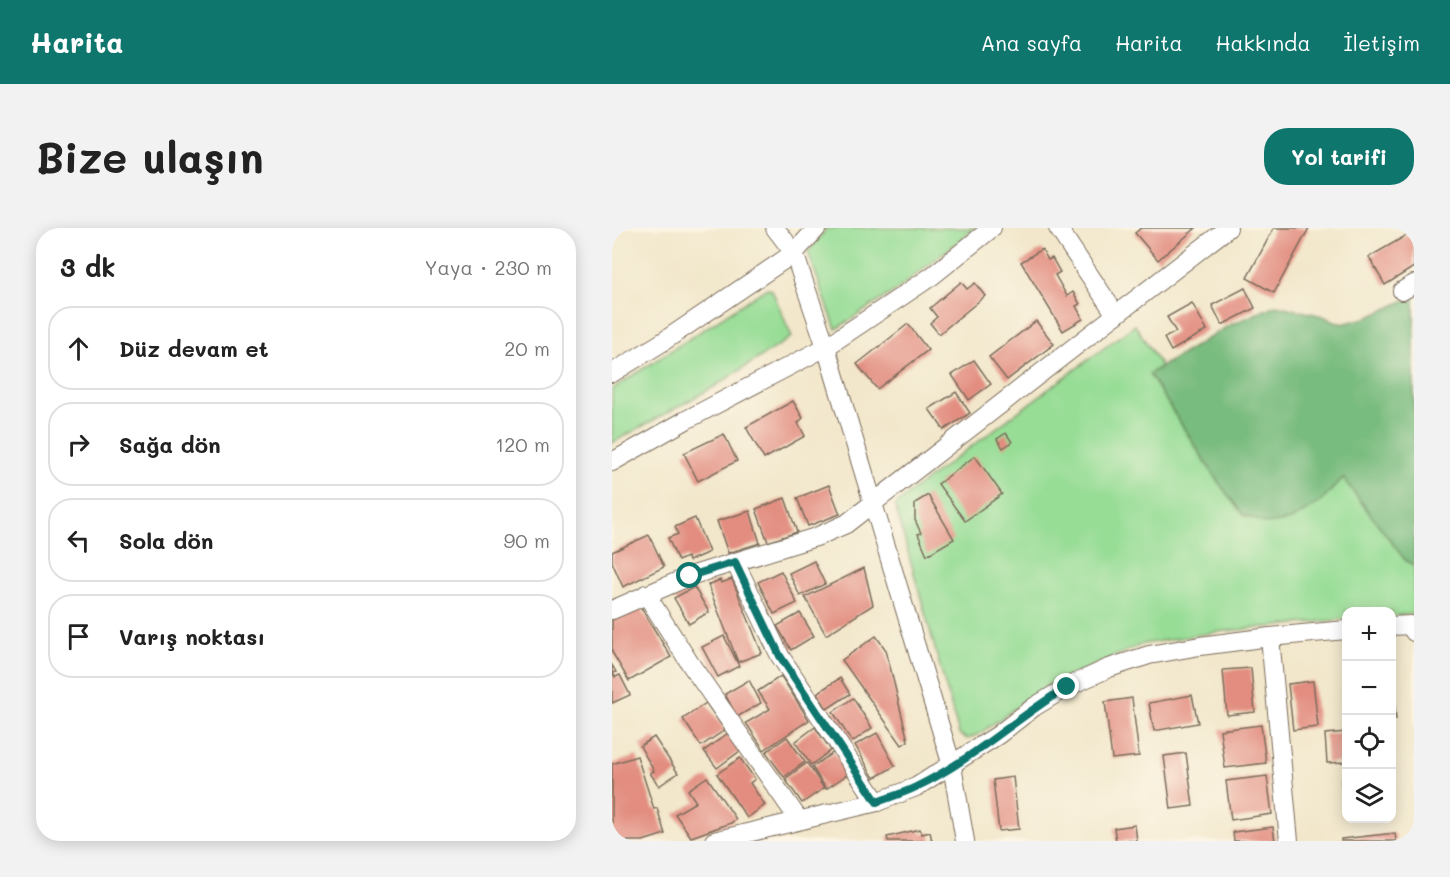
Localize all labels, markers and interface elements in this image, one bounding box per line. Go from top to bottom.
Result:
text: Harita [30,24,123,60]
text: Ana sayfa [981,29,1082,56]
text: Harita [1115,29,1183,56]
text: Hakkında [1216,29,1310,56]
text: İletişim [1343,29,1420,56]
button: Yol tarifi [1264,128,1414,185]
text: Bize ulaşın [36,129,264,184]
text: 3 dk [60,250,115,284]
text: Yaya · 230 m [424,254,552,280]
icon: ahead [62,332,95,365]
text: Düz devam et [119,334,268,363]
text: 20 m [504,335,550,361]
icon: right [62,428,95,461]
text: Sağa dön [119,430,221,459]
text: 120 m [495,431,550,457]
icon: left [62,524,95,557]
text: Sola dön [119,526,213,555]
text: 90 m [504,527,550,553]
route start [676,562,702,588]
map controls [1342,607,1396,823]
button: + [1342,607,1396,661]
icon: arrive [62,620,95,653]
text: Varış noktası [119,622,265,651]
button: − [1342,661,1396,715]
route end [1053,673,1079,699]
button: locate [1342,715,1396,769]
button: layers [1342,769,1396,823]

